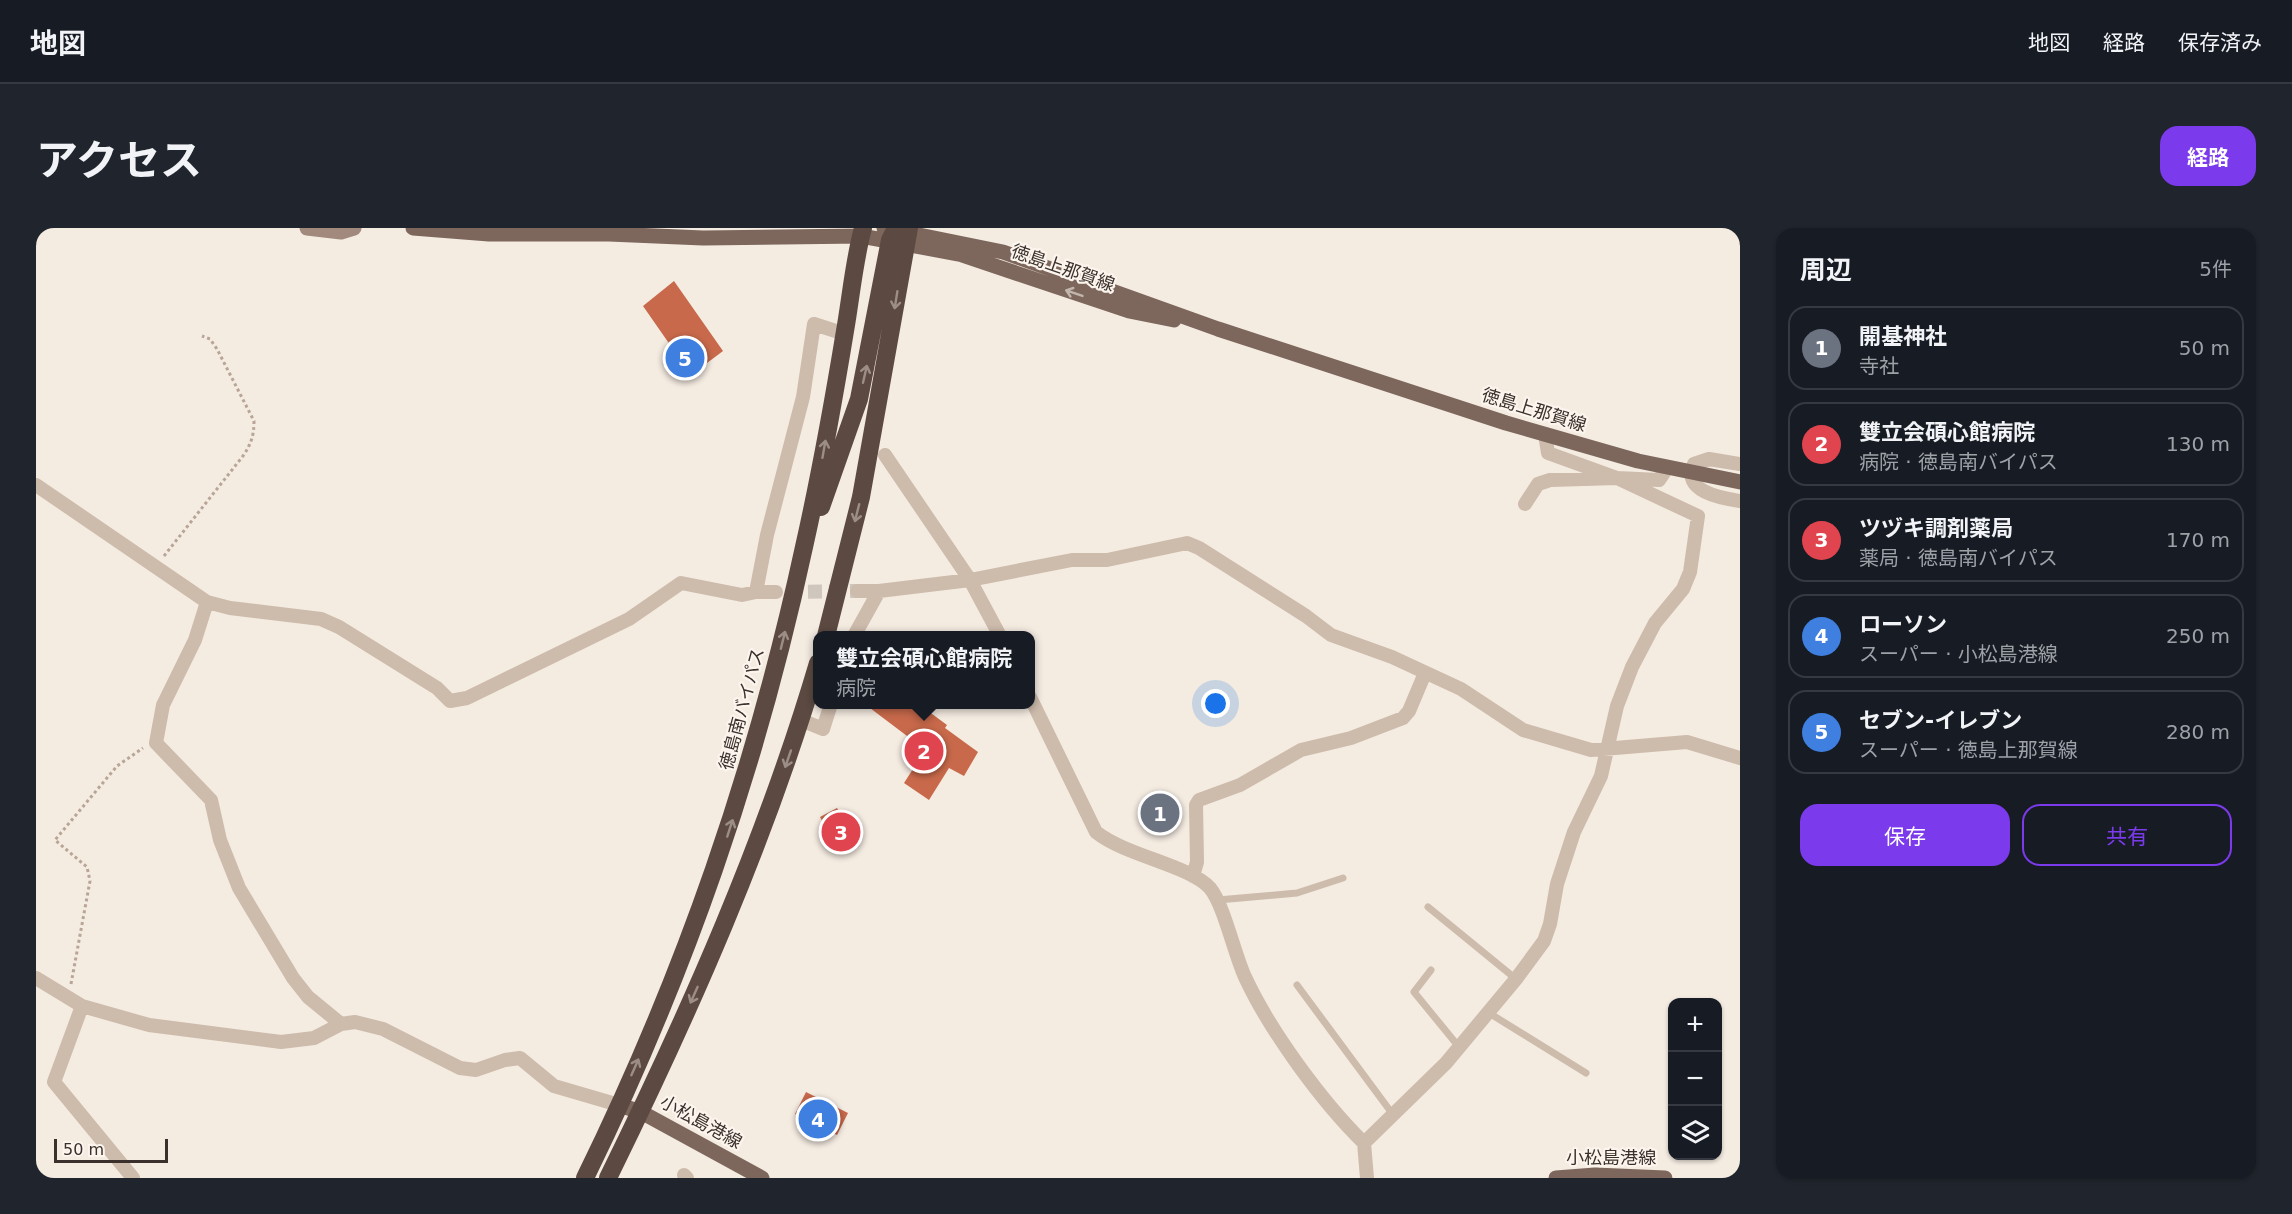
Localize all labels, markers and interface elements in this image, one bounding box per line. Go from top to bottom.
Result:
text: 地図 [30,27,86,60]
text: 地図 [2028,31,2070,55]
text: 経路 [2103,31,2145,55]
text: 保存済み [2178,31,2262,55]
button: 経路 [2160,126,2256,186]
text: アクセス [36,136,202,185]
street label: 徳島上那賀線 [1009,240,1118,295]
text: 周辺 [1800,255,1852,285]
text: 5件 [2199,257,2232,281]
one-way arrow [1065,286,1084,297]
one-way arrow [890,290,901,310]
text: 開基神社 [1859,324,1947,349]
pin: 5 [666,336,704,380]
text: 1 [1815,336,1828,360]
text: 50 m [2179,336,2230,360]
text: 寺社 [1859,354,1899,378]
one-way arrow [860,364,871,384]
street label: 徳島上那賀線 [1479,384,1589,435]
text: 雙立会碩心館病院 [1859,420,2035,445]
text: 2 [1815,432,1828,456]
text: 130 m [2166,432,2230,456]
one-way arrow [819,440,830,460]
text: 病院 · 徳島南バイパス [1859,450,2058,474]
one-way arrow [851,503,863,522]
text: ツヅキ調剤薬局 [1859,516,2013,541]
text: 3 [1815,528,1828,552]
text: 170 m [2166,528,2230,552]
text: 薬局 · 徳島南バイパス [1859,546,2058,570]
text: ローソン [1859,612,1947,637]
text: 4 [1815,624,1828,648]
text: 250 m [2166,624,2230,648]
one-way arrow [778,631,789,650]
popup [813,631,1035,709]
text: スーパー · 小松島港線 [1859,642,2058,666]
street label: 徳島南バイパス [715,645,768,772]
text: 雙立会碩心館病院 [836,646,1012,671]
text: 病院 [836,676,876,700]
your location [1201,689,1230,718]
text: セブン-イレブン [1859,708,2022,733]
text: 5 [1815,720,1828,744]
text: 280 m [2166,720,2230,744]
pin: 2 [904,728,944,774]
text: スーパー · 徳島上那賀線 [1859,738,2078,762]
one-way arrow [781,749,792,768]
pin: 1 [1140,790,1180,836]
button: 保存 [1800,804,2010,866]
button: 共有 [2022,804,2232,866]
pin: 3 [822,810,860,854]
one-way arrow [725,819,736,838]
one-way arrow [688,986,700,1004]
map controls [1668,998,1722,1160]
button: + [1668,998,1722,1052]
button: − [1668,1052,1722,1106]
one-way arrow [630,1059,641,1077]
street label: 小松島港線 [657,1091,746,1153]
pin: 4 [798,1096,838,1142]
button: layers [1668,1106,1722,1160]
scale bar [54,1136,168,1164]
text: 50 m [63,1140,104,1159]
street label: 小松島港線 [1566,1147,1656,1168]

